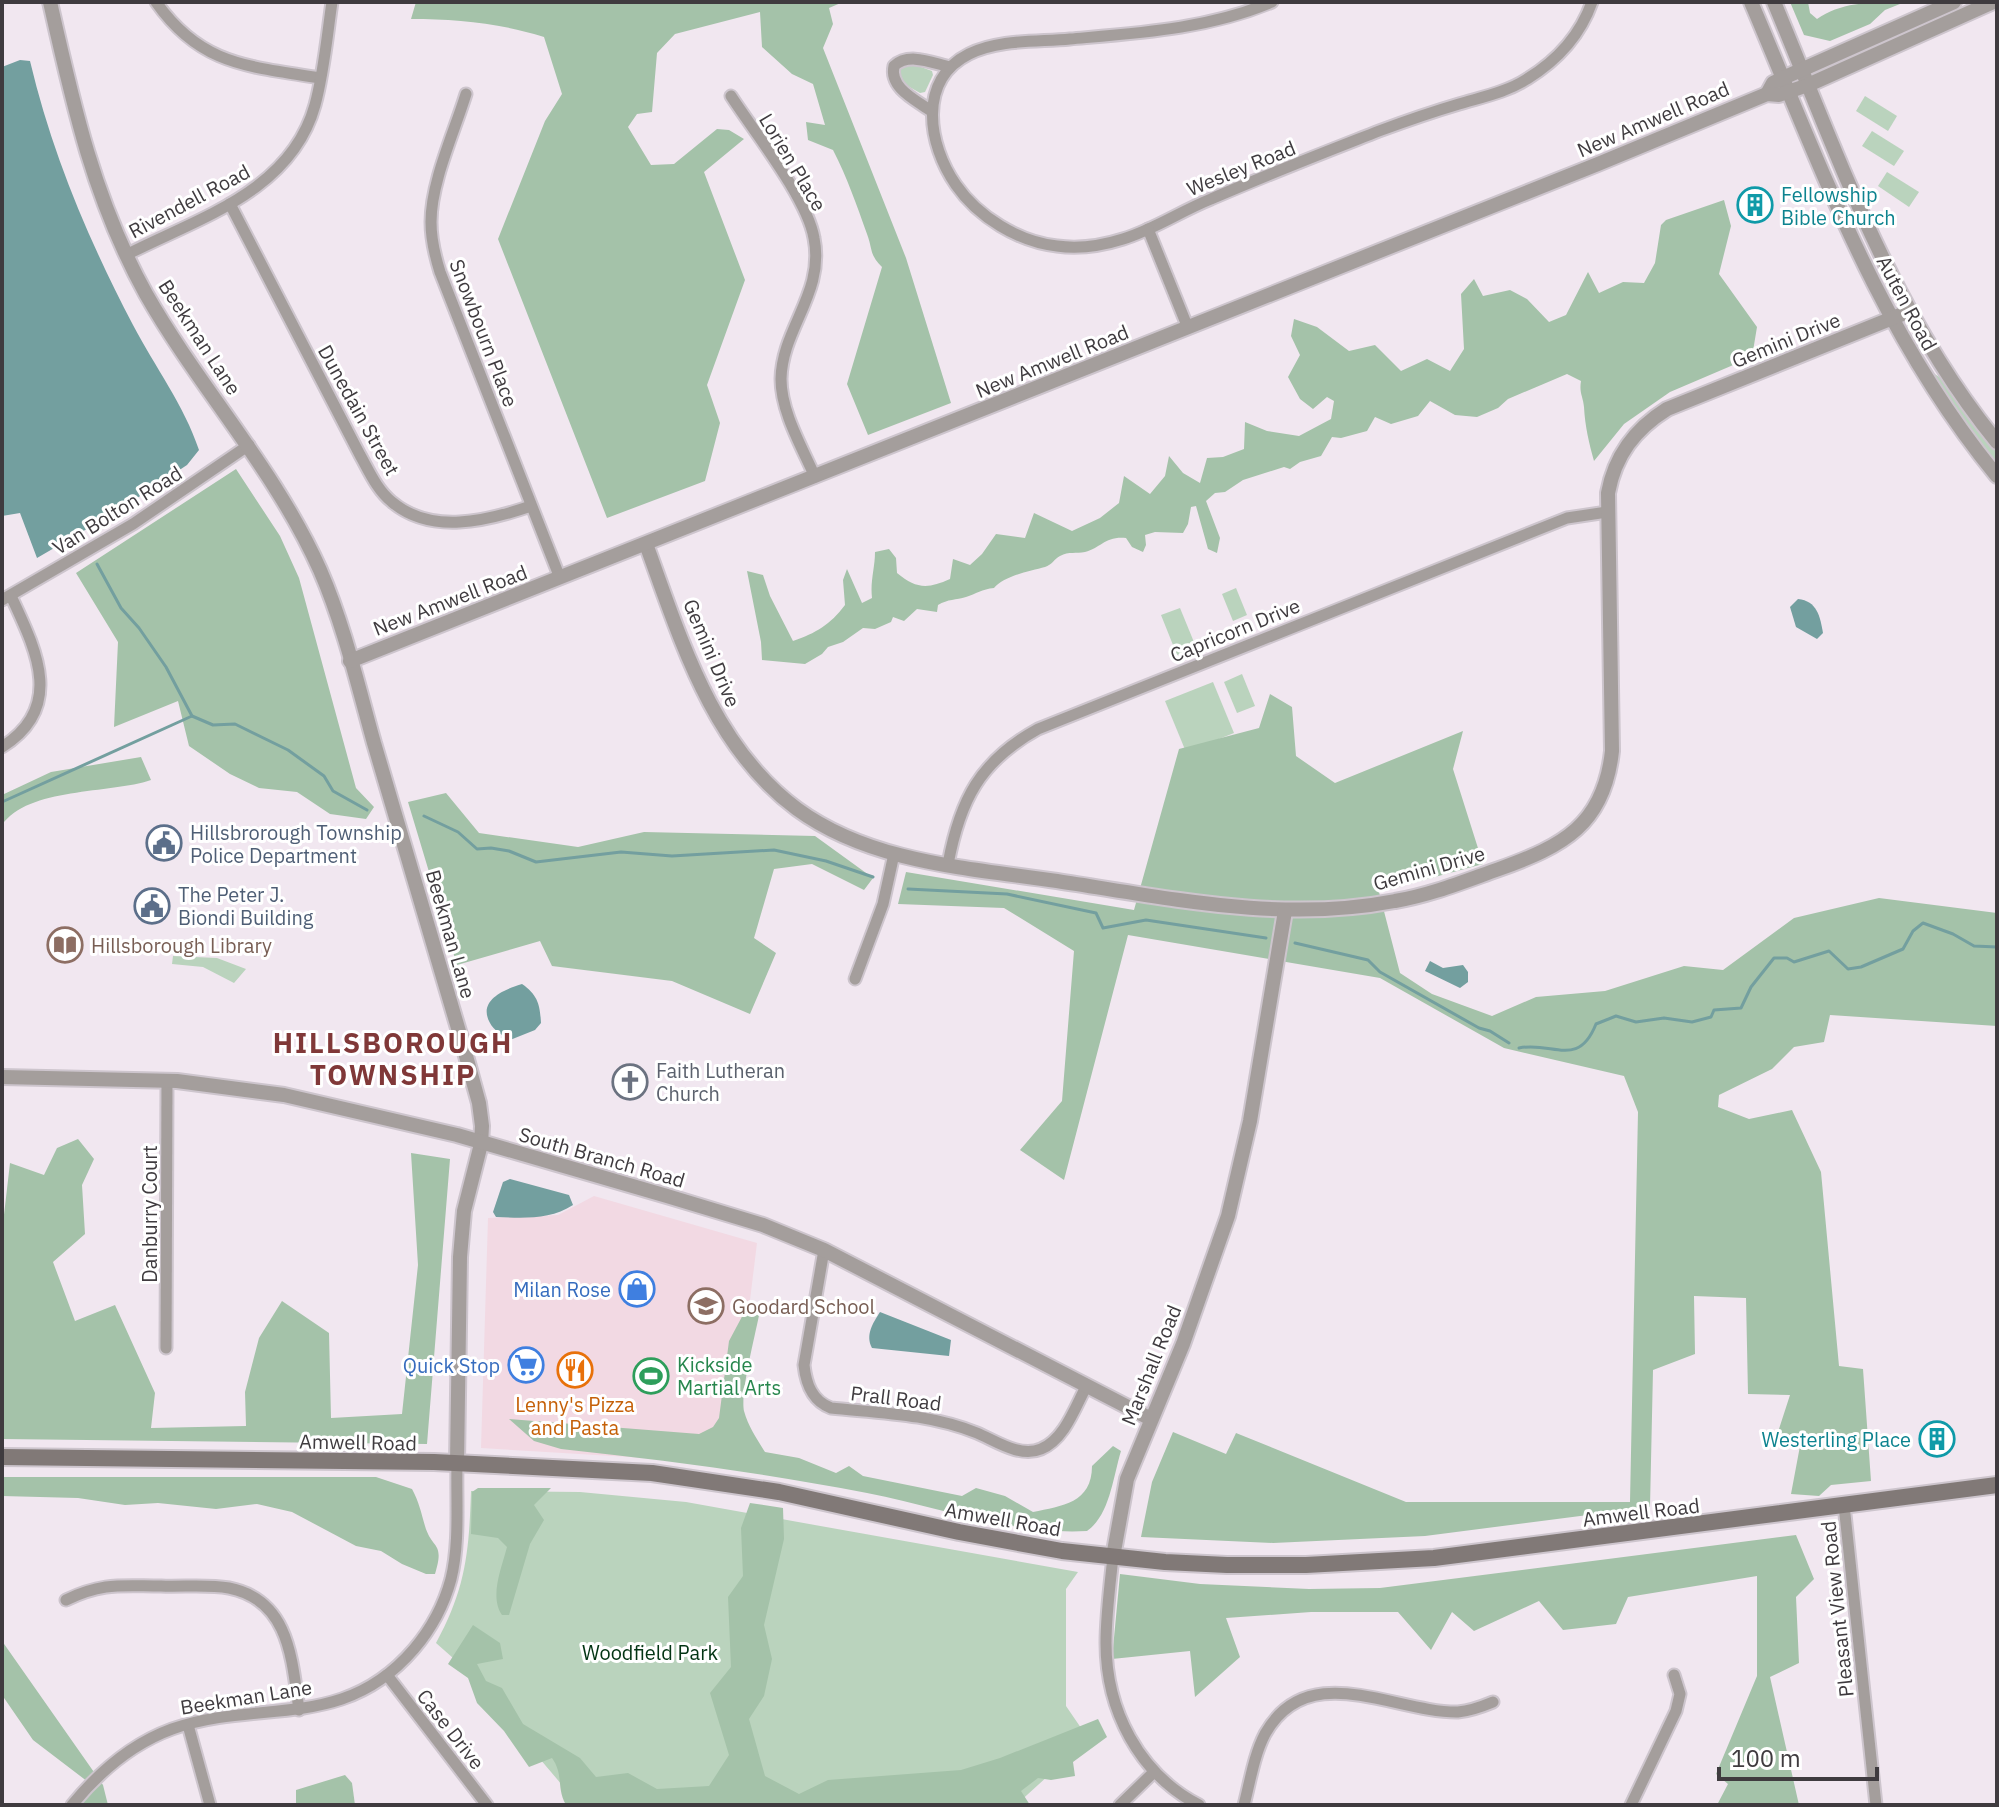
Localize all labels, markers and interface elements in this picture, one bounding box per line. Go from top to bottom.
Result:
street label: New Amwell Road [1573,75,1733,163]
street label: Lorien Place [753,108,833,216]
street label: Wesley Road [1183,134,1299,202]
street label: Rivendell Road [124,158,254,244]
place label: Fellowship Bible Church [1781,181,1896,231]
building icon: Fellowship Bible Church [1736,186,1774,224]
street label: Auten Road [1871,251,1943,355]
street label: Snowbourn Place [443,255,525,411]
street label: Beekman Lane [153,274,247,400]
street label: Gemini Drive [1728,306,1844,374]
street label: New Amwell Road [971,318,1133,404]
street label: Dunedain Street [312,340,406,480]
street label: Van Bolton Road [47,459,187,561]
street label: New Amwell Road [369,558,531,642]
street label: Capricorn Drive [1166,592,1304,668]
street label: Gemini Drive [677,595,747,711]
place label: Hillsbrorough Township Police Department [190,819,402,869]
public building icon: Hillsbrorough Township Police Department [145,824,183,862]
street label: Gemini Drive [1370,839,1488,897]
street label: Beekman Lane [420,866,482,1002]
place label: The Peter J. Biondi Building [178,881,314,931]
public building icon: The Peter J. Biondi Building [133,887,171,925]
library icon: Hillsborough Library [46,926,84,964]
place label: Hillsborough Library [91,932,272,959]
district label: HILLSBOROUGH TOWNSHIP [273,1024,513,1093]
place label: Faith Lutheran Church [656,1057,785,1107]
church icon: Faith Lutheran Church [611,1063,649,1101]
street label: South Branch Road [516,1120,688,1194]
street label: Danburry Court [136,1145,163,1283]
shop icon: Milan Rose [618,1270,656,1308]
place label: Milan Rose [513,1276,611,1303]
school or university icon: Goodard School [687,1287,725,1325]
place label: Goodard School [732,1293,875,1320]
street label: Marshall Road [1115,1301,1187,1429]
supermarket icon: Quick Stop [507,1346,545,1384]
restaurant icon: Lenny's Pizza and Pasta [556,1351,594,1389]
place label: Kickside Martial Arts [677,1351,781,1401]
place label: Quick Stop [403,1352,500,1379]
sports icon: Kickside Martial Arts [632,1357,670,1395]
street label: Prall Road [849,1379,943,1417]
place label: Lenny's Pizza and Pasta [515,1391,635,1441]
building icon: Westerling Place [1918,1420,1956,1458]
place label: Westerling Place [1761,1426,1911,1453]
street label: Amwell Road [299,1427,417,1457]
street label: Amwell Road [1581,1491,1701,1533]
street label: Amwell Road [943,1495,1063,1543]
street label: Pleasant View Road [1814,1520,1860,1698]
park label: Woodfield Park [582,1639,718,1666]
street label: Beekman Lane [178,1673,314,1721]
street label: Case Drive [411,1683,491,1775]
scale bar [1719,1731,1877,1781]
text: 100 m [1731,1742,1801,1774]

